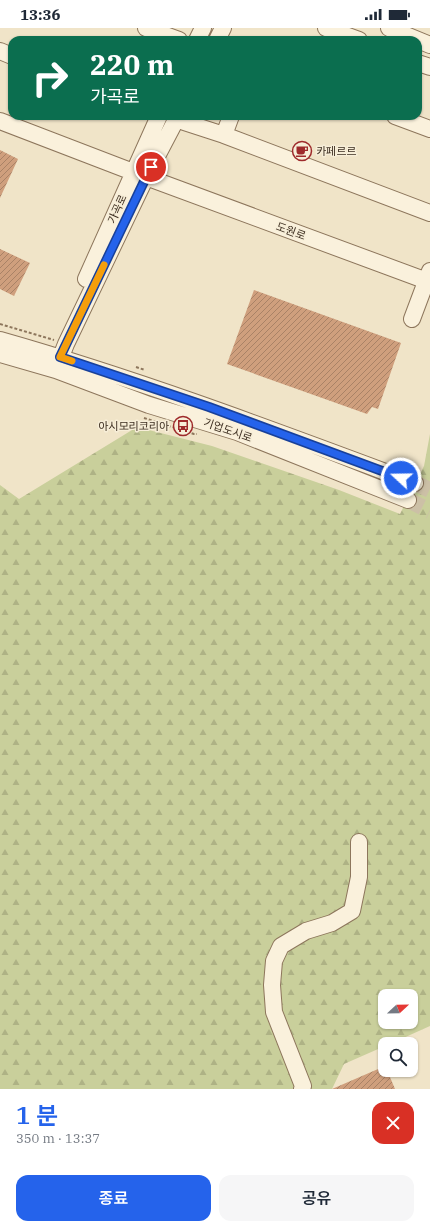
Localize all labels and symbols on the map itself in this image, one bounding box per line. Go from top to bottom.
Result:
cafe icon: 카페르르 [291,140,313,162]
place label: 카페르르 [316,144,356,158]
pin [134,150,168,184]
street label: 가곡로 [104,192,130,226]
street label: 도원로 [274,219,308,243]
bus stop icon: 아시모리코리아 [172,415,194,437]
street label: 기업도시로 [202,415,254,445]
place label: 아시모리코리아 [98,419,169,433]
position arrow [380,457,422,499]
north arrow [378,989,418,1029]

